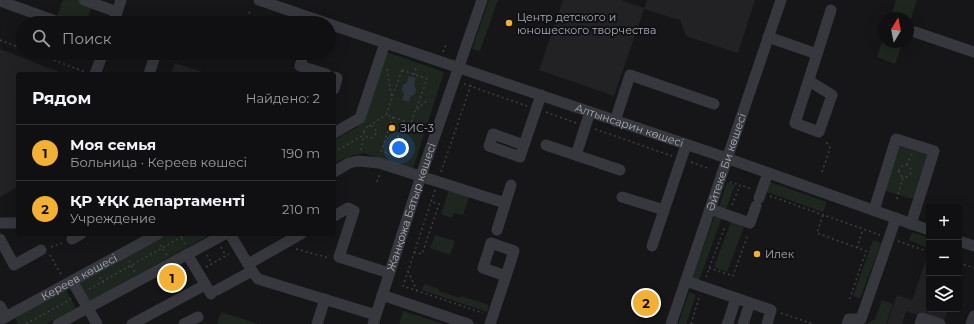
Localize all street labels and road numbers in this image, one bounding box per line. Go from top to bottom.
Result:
street label: Алтынсарин көшесі [573,100,686,150]
street label: Әйтеке Би көшесі [703,111,749,213]
street label: Жанқожа Батыр көшесі [384,141,439,273]
street label: Кереев көшесі [39,251,119,303]

